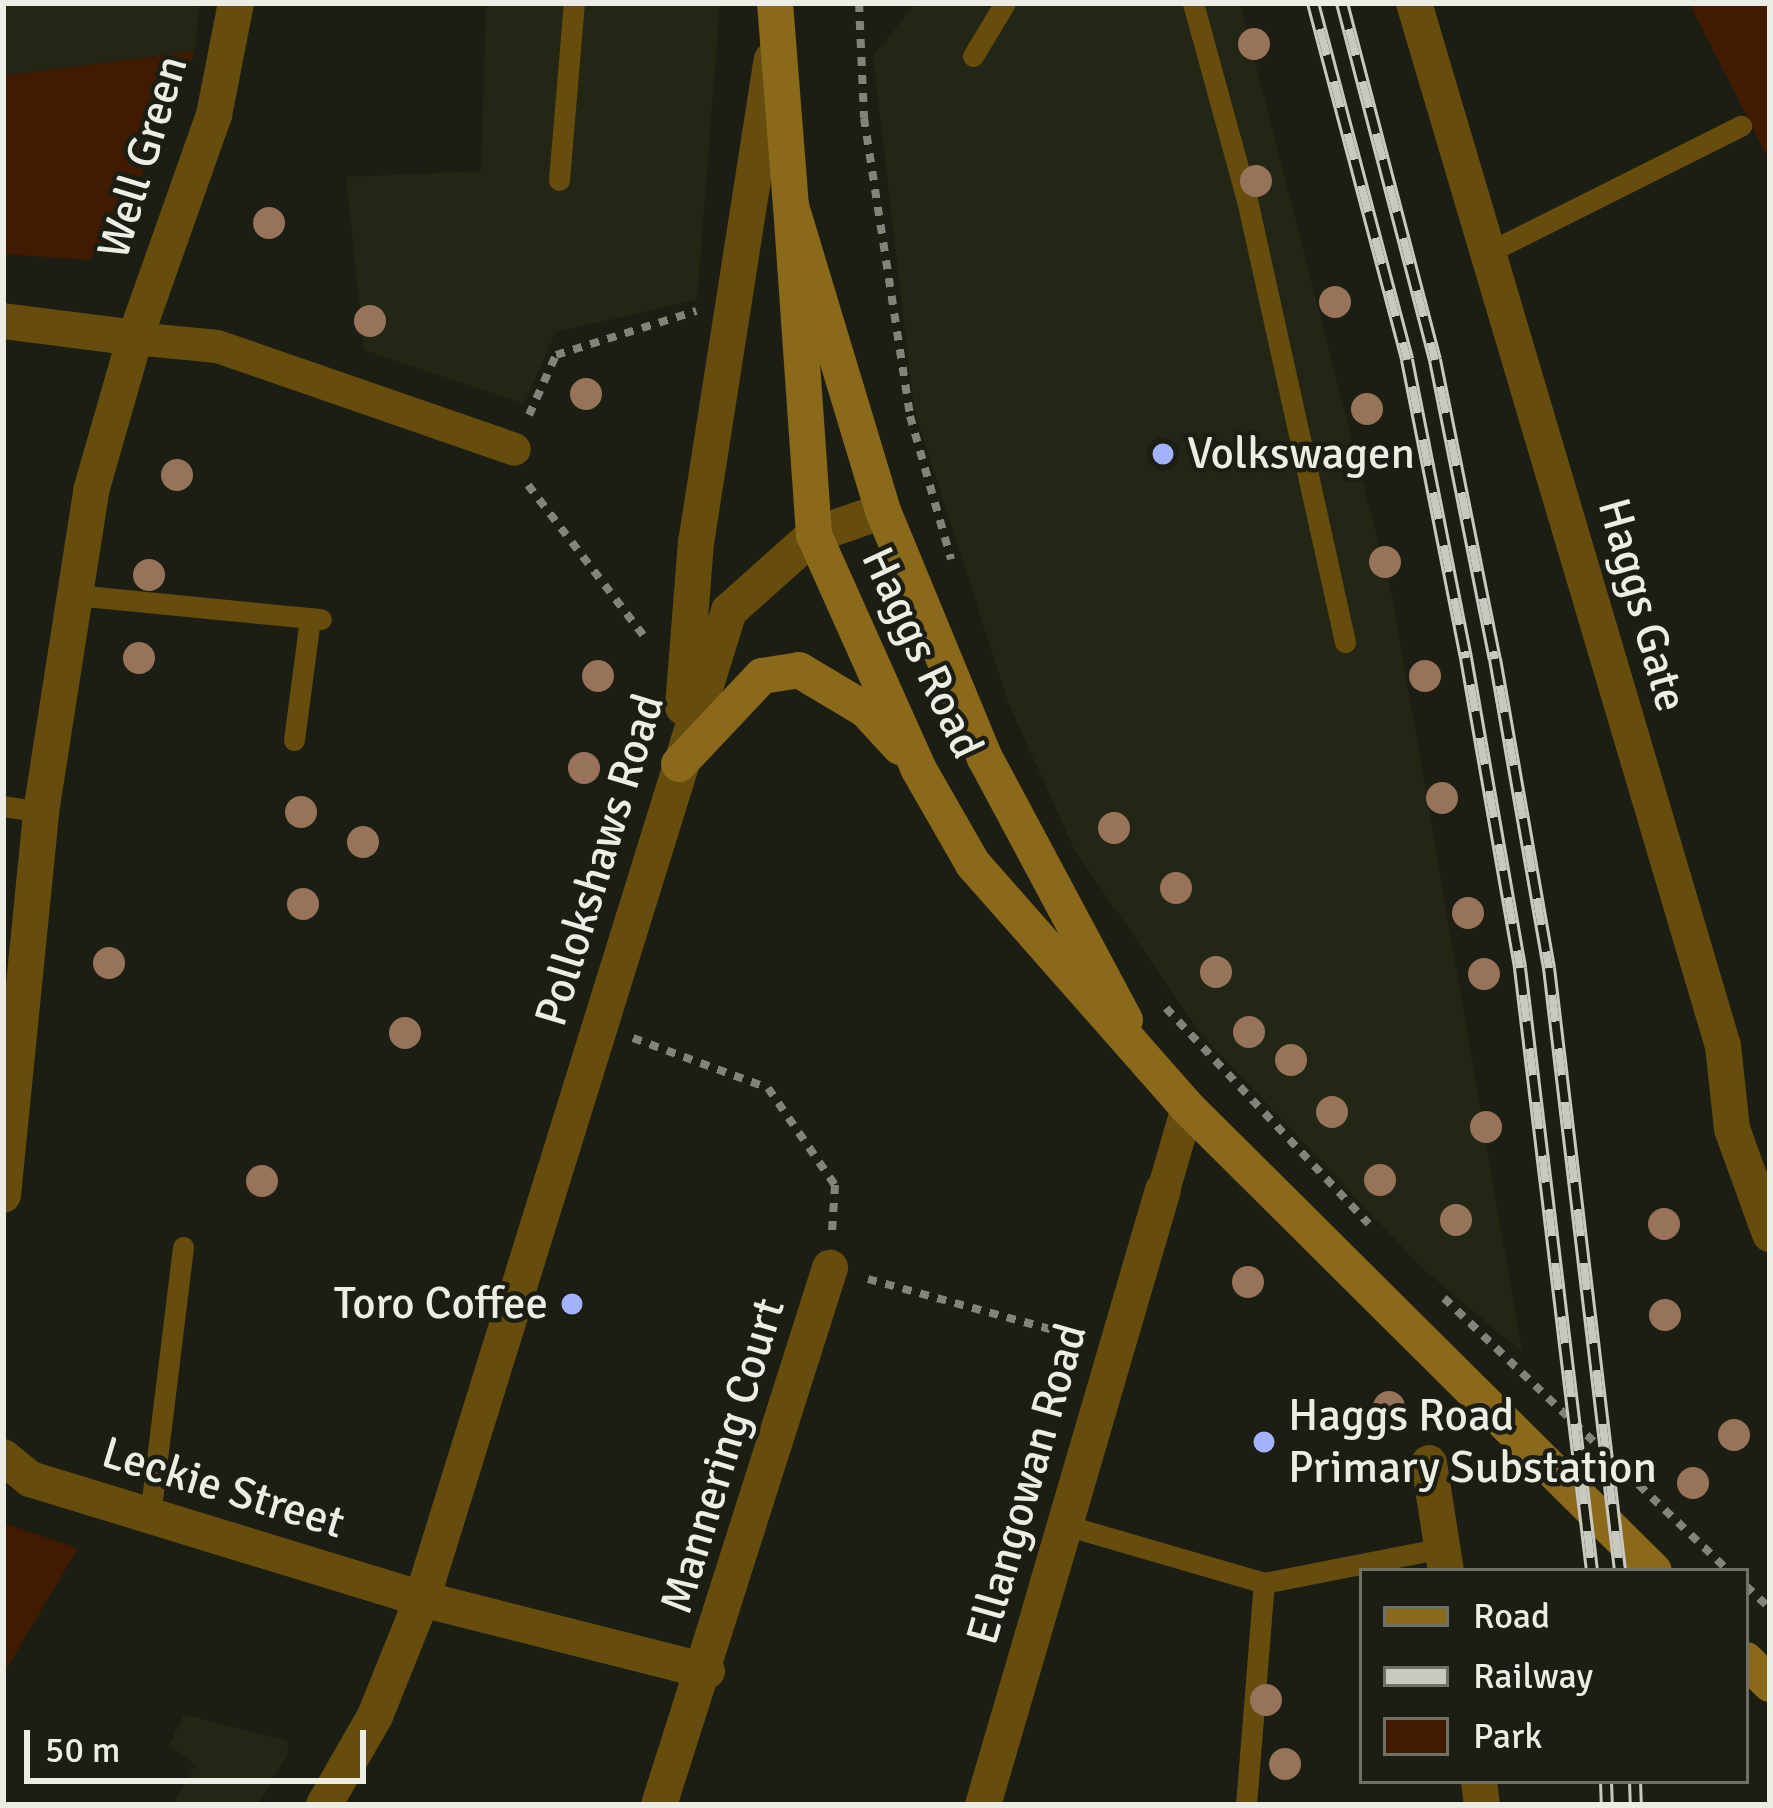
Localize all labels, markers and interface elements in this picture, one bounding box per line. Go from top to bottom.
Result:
street label: Well Green [87,49,199,265]
place label: Volkswagen [1187,427,1415,481]
marker: Volkswagen [1150,441,1176,467]
street label: Haggs Gate [1586,492,1698,718]
street label: Haggs Road [850,539,994,767]
street label: Pollokshaws Road [524,688,676,1032]
place label: Toro Coffee [334,1277,548,1331]
marker: Toro Coffee [559,1291,585,1317]
street label: Mannering Court [649,1292,797,1620]
street label: Ellangowan Road [955,1317,1099,1651]
place label: Haggs Road Primary Substation [1288,1389,1657,1495]
street label: Leckie Street [95,1426,351,1550]
marker: Haggs Road Primary Substation [1251,1429,1277,1455]
legend [1359,1568,1749,1784]
text: Road [1473,1594,1550,1639]
text: Railway [1473,1654,1593,1699]
scale bar [30,1706,372,1780]
text: Park [1473,1714,1542,1759]
text: 50 m [45,1728,121,1773]

